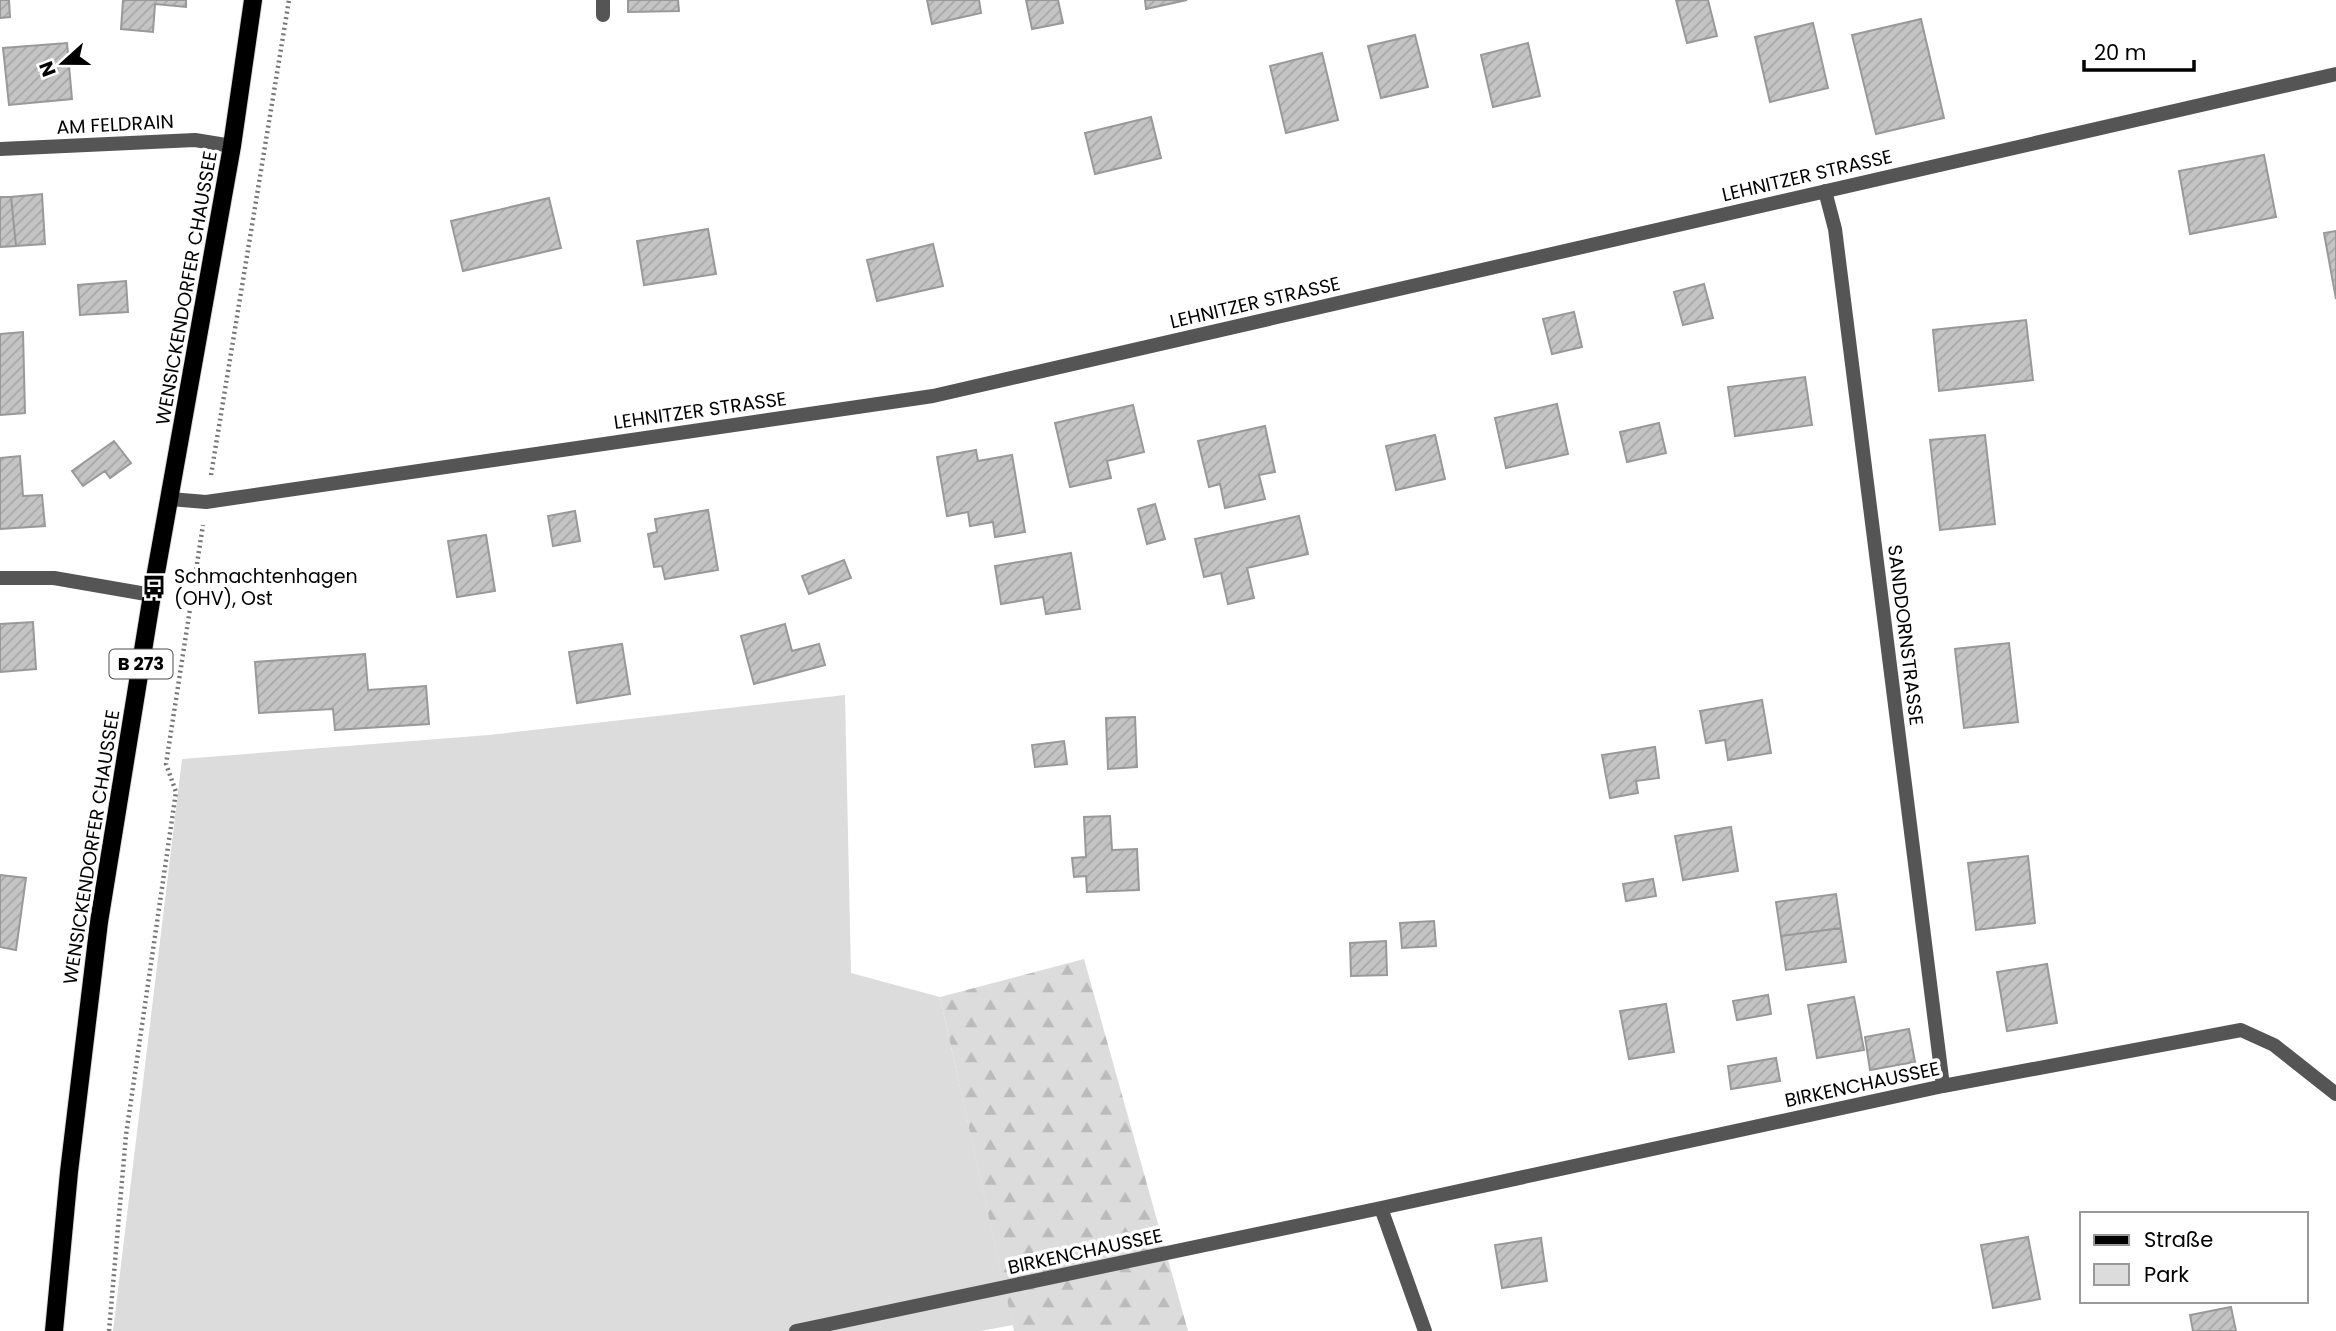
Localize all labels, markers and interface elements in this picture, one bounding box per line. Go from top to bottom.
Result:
north arrow [28,28,98,98]
scale bar [2084,28,2194,72]
text: 20 m [2094,38,2147,67]
text: N [32,57,63,80]
street label: AM FELDRAIN [56,108,174,141]
street label: LEHNITZER STRASSE [1719,143,1895,208]
street label: WENSICKENDORFER CHAUSSEE [149,149,224,427]
street label: LEHNITZER STRASSE [1167,270,1343,335]
street label: LEHNITZER STRASSE [612,385,788,436]
street label: SANDDORNSTRASSE [1881,543,1930,727]
place label: Schmachtenhagen (OHV), Ost [174,563,358,612]
bus stop icon: Schmachtenhagen (OHV), Ost [140,573,168,601]
road number: B 273 [110,650,172,678]
street label: WENSICKENDORFER CHAUSSEE [56,708,127,986]
street label: BIRKENCHAUSSEE [1782,1055,1942,1114]
legend [2080,1212,2308,1303]
street label: BIRKENCHAUSSEE [1005,1222,1165,1281]
text: Straße [2144,1225,2213,1254]
text: Park [2144,1260,2189,1289]

